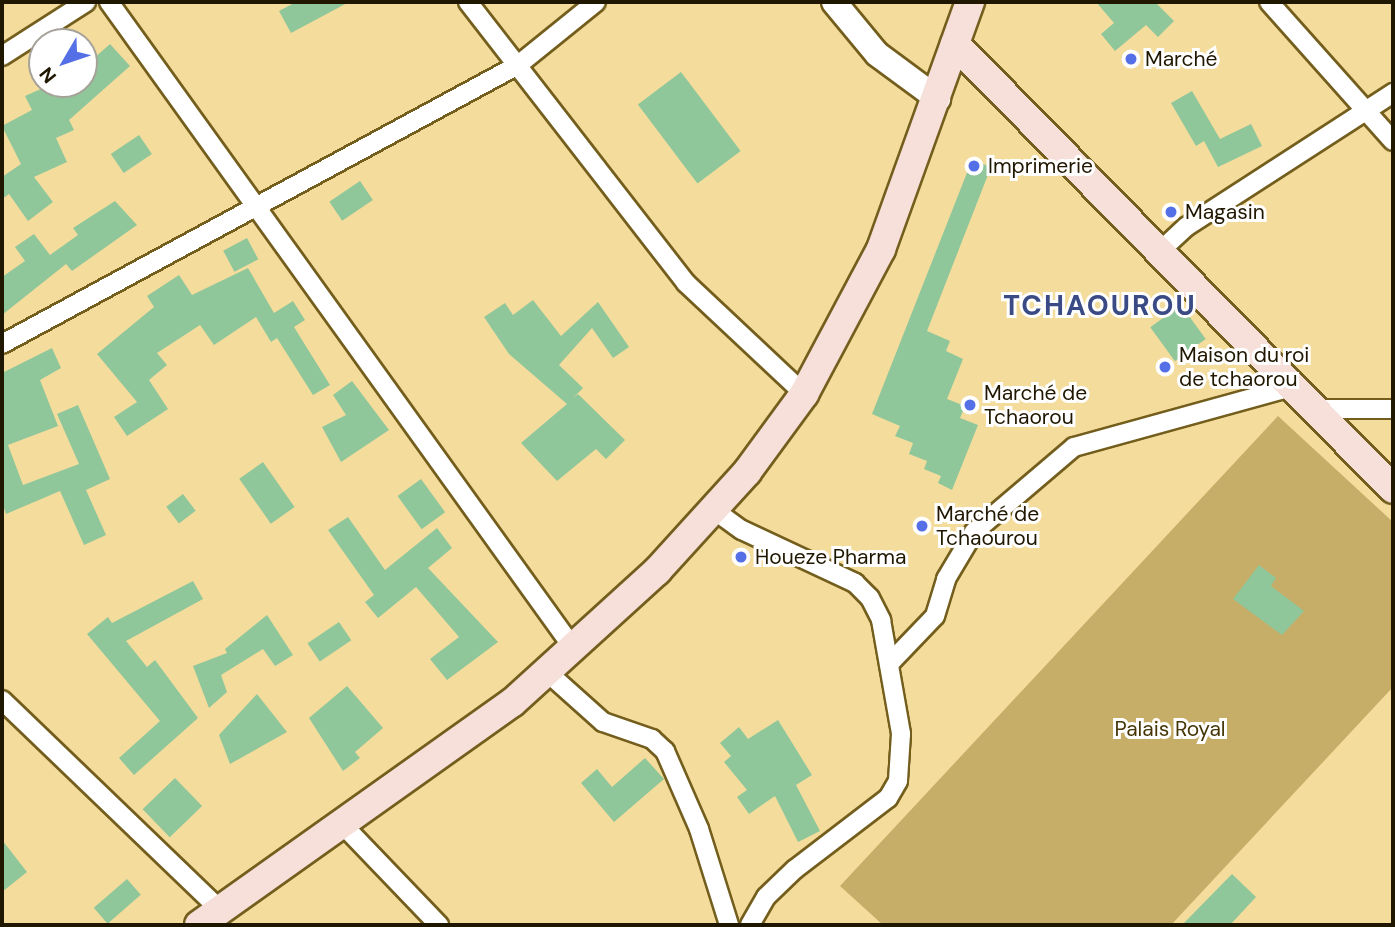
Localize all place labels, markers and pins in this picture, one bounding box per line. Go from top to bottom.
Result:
place label: Marché [1145,46,1217,72]
marker: Marché [1123,51,1139,67]
place label: Imprimerie [988,153,1093,179]
marker: Imprimerie [966,158,982,174]
place label: Magasin [1185,199,1265,225]
marker: Magasin [1163,204,1179,220]
place label: Maison du roi de tchaorou [1179,342,1309,392]
marker: Maison du roi de tchaorou [1157,359,1173,375]
place label: Marché de Tchaorou [984,380,1087,430]
marker: Marché de Tchaorou [962,397,978,413]
place label: Marché de Tchaourou [936,501,1039,551]
marker: Marché de Tchaourou [914,518,930,534]
place label: Houeze Pharma [755,544,906,570]
marker: Houeze Pharma [733,549,749,565]

